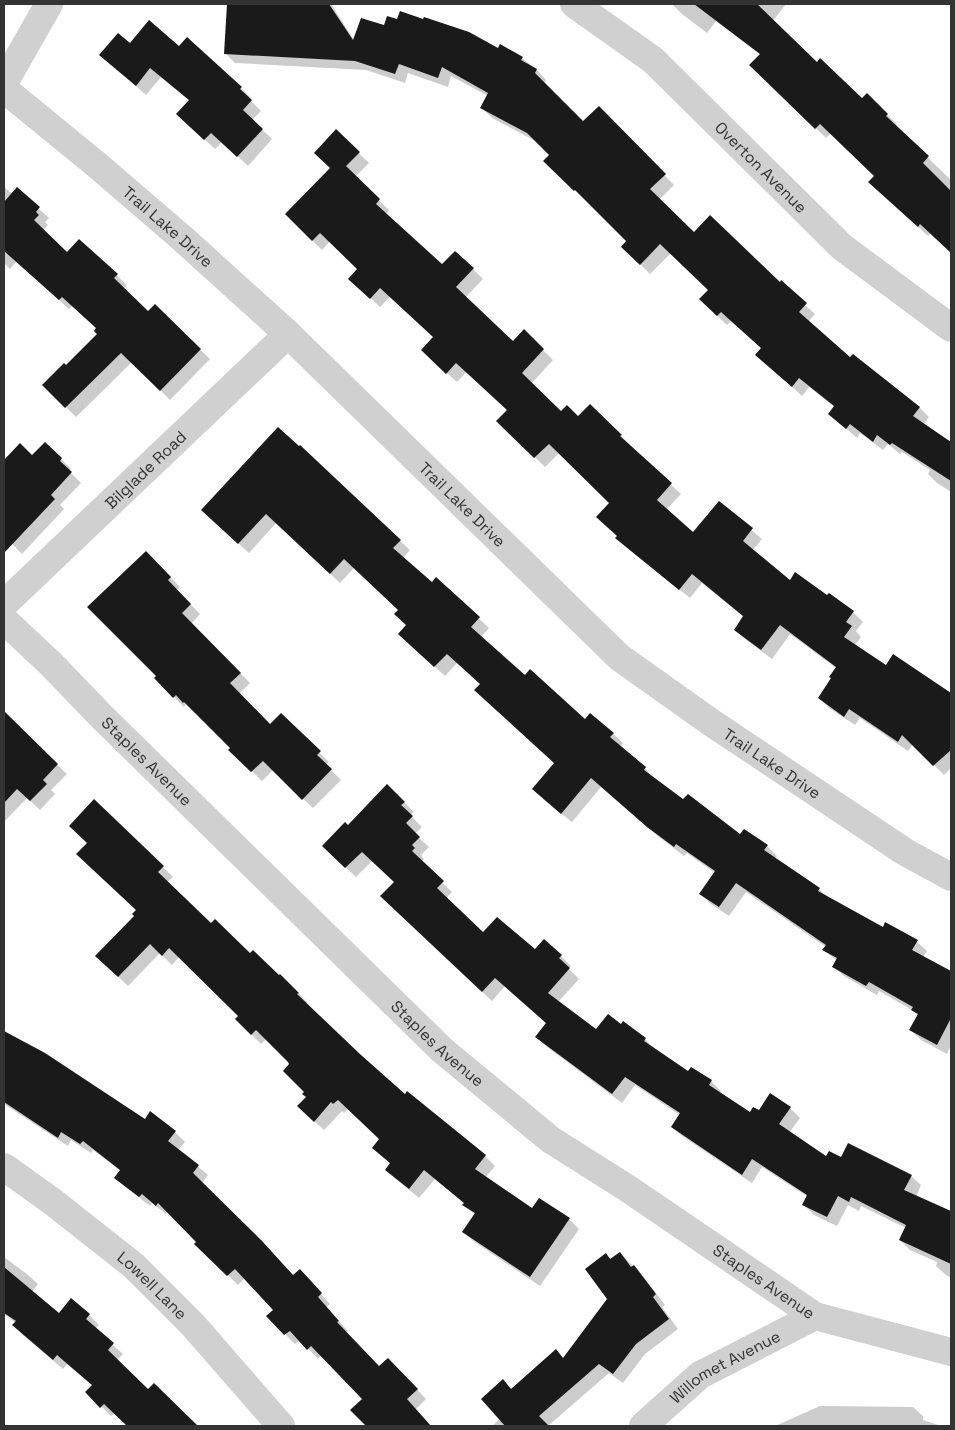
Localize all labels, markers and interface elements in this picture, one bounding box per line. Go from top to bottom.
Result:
street label: Overton Avenue [710,117,812,217]
street label: Trail Lake Drive [118,181,218,272]
street label: Bilglade Road [100,426,191,513]
street label: Trail Lake Drive [415,457,510,551]
street label: Staples Avenue [97,712,197,810]
street label: Trail Lake Drive [719,723,825,803]
street label: Staples Avenue [387,995,489,1091]
street label: Staples Avenue [709,1239,819,1324]
street label: Lowell Lane [113,1246,192,1324]
street label: Willomet Avenue [665,1325,784,1408]

